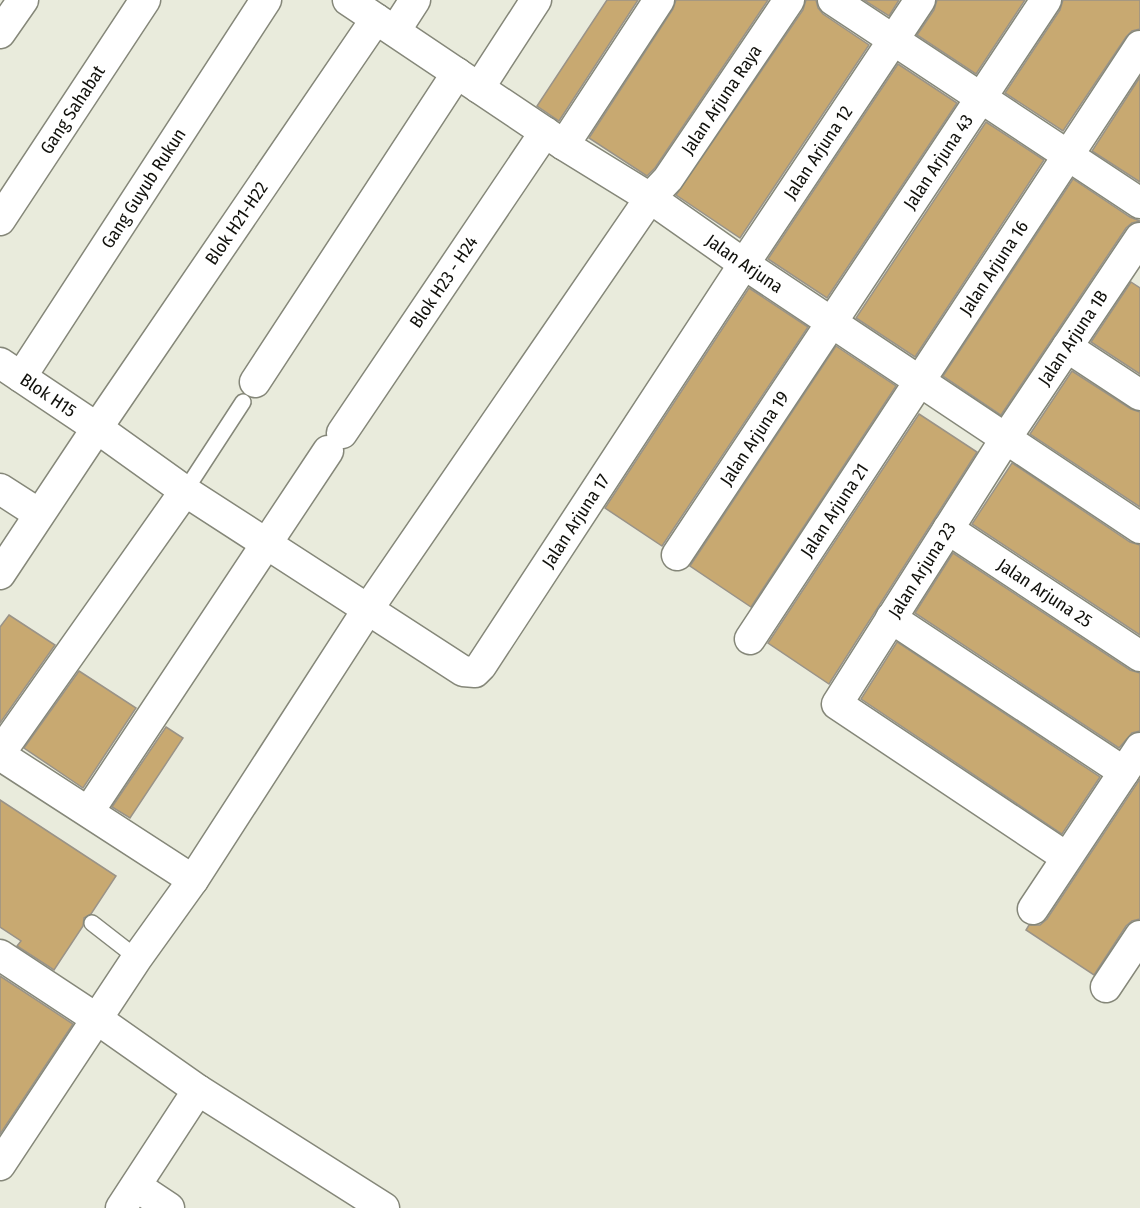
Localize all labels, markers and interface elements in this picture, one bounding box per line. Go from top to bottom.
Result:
street label: Jalan Arjuna Raya [677,41,766,159]
street label: Gang Sahabat [36,61,110,158]
street label: Jalan Arjuna 12 [779,102,857,204]
street label: Jalan Arjuna 43 [899,110,978,214]
street label: Gang Guyub Rukun [97,124,191,253]
street label: Blok H21-H22 [201,178,273,269]
street label: Jalan Arjuna 16 [955,216,1033,320]
street label: Jalan Arjuna [701,230,787,298]
street label: Blok H23 - H24 [405,232,483,332]
street label: Jalan Arjuna 1B [1033,286,1113,390]
street label: Blok H15 [16,369,80,422]
street label: Jalan Arjuna 19 [715,387,794,490]
street label: Jalan Arjuna 21 [796,459,873,561]
street label: Jalan Arjuna 17 [537,470,614,572]
street label: Jalan Arjuna 23 [884,518,961,622]
street label: Jalan Arjuna 25 [993,554,1096,632]

